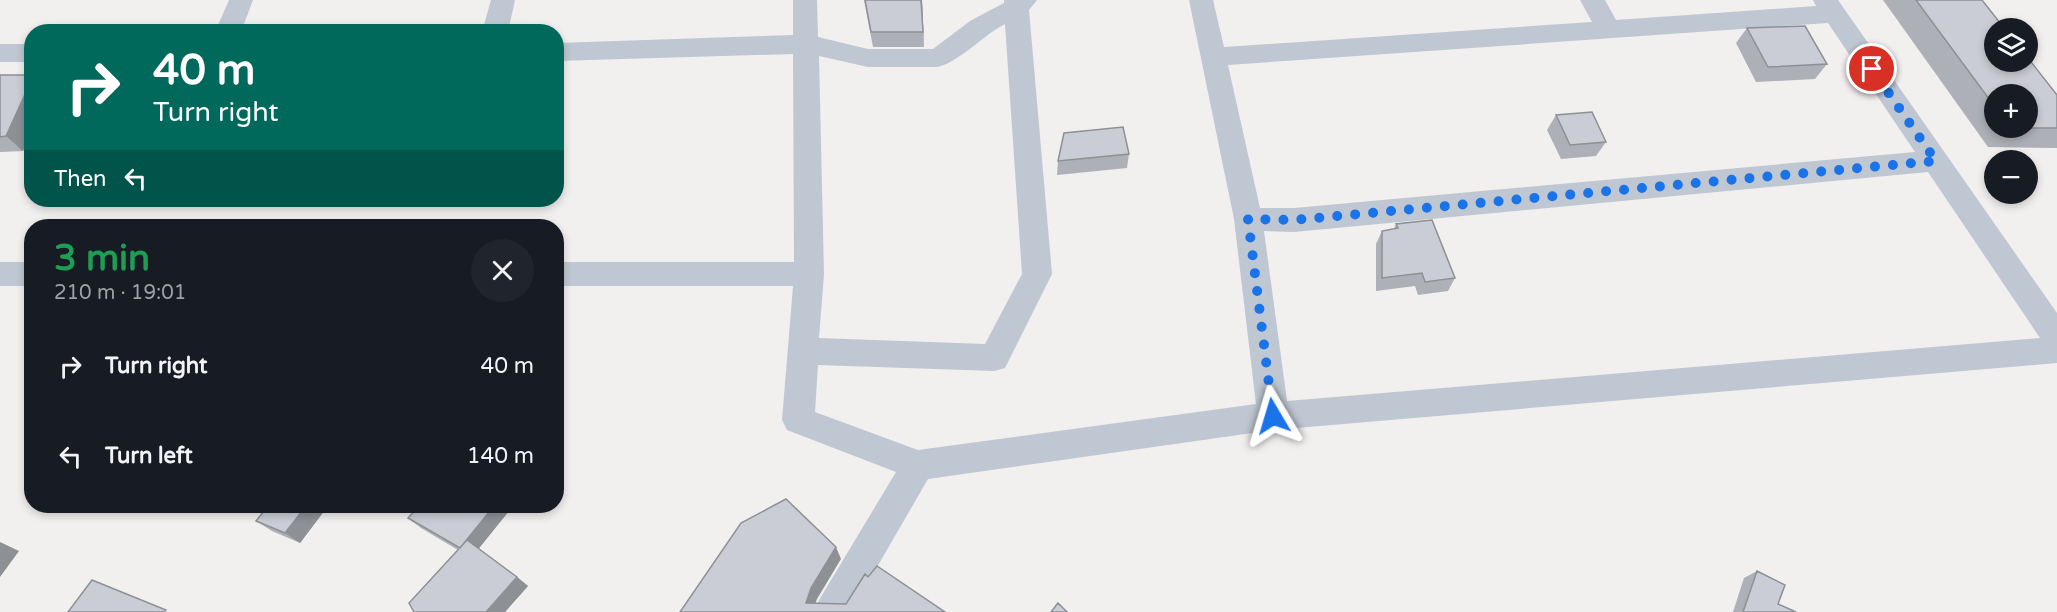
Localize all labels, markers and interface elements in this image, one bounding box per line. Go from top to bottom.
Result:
map controls [1984,18,2038,204]
button: layers [1984,18,2038,72]
pin [1846,43,1897,94]
text: 40 m [153,45,255,96]
icon: right [54,48,132,126]
icon: arrive [1855,52,1888,85]
button: + [1984,84,2038,138]
text: Turn right [153,96,279,129]
button: − [1984,150,2038,204]
icon: left [119,162,152,195]
text: Then [54,166,107,192]
text: 3 min [54,237,150,280]
button: close [471,239,534,302]
text: 210 m · 19:01 [54,281,186,305]
icon: right [54,350,87,383]
text: Turn right [105,353,207,379]
text: 40 m [480,353,534,379]
position arrow [1241,384,1305,448]
icon: left [54,440,87,473]
text: Turn left [105,443,193,469]
text: 140 m [467,443,534,469]

